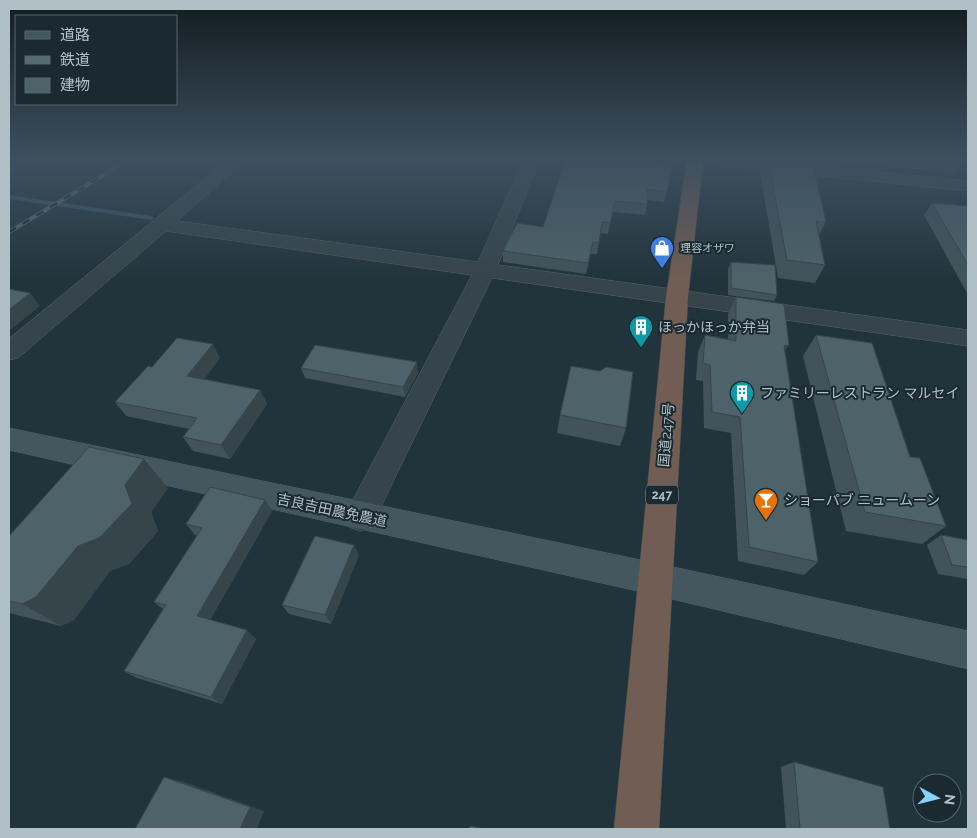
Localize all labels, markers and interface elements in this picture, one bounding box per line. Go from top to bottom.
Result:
legend [15,15,178,105]
text: 道路 [60,26,90,44]
text: 鉄道 [60,51,90,69]
text: 建物 [60,76,90,94]
shop icon: 理容オザワ [649,235,675,269]
place label: 理容オザワ [680,242,735,255]
building icon: ほっかほっか弁当 [628,314,654,348]
place label: ほっかほっか弁当 [658,319,770,335]
building icon: ファミリーレストラン マルセイ [729,380,755,414]
place label: ファミリーレストラン マルセイ [760,385,960,401]
street label: 国道247号 [655,402,677,468]
road number: 247 [646,486,678,504]
bar icon: ショーパブ ニュームーン [753,487,779,521]
street label: 吉良吉田農免農道 [276,491,388,529]
place label: ショーパブ ニュームーン [784,492,940,508]
north arrow [912,773,962,823]
text: N [941,793,958,806]

